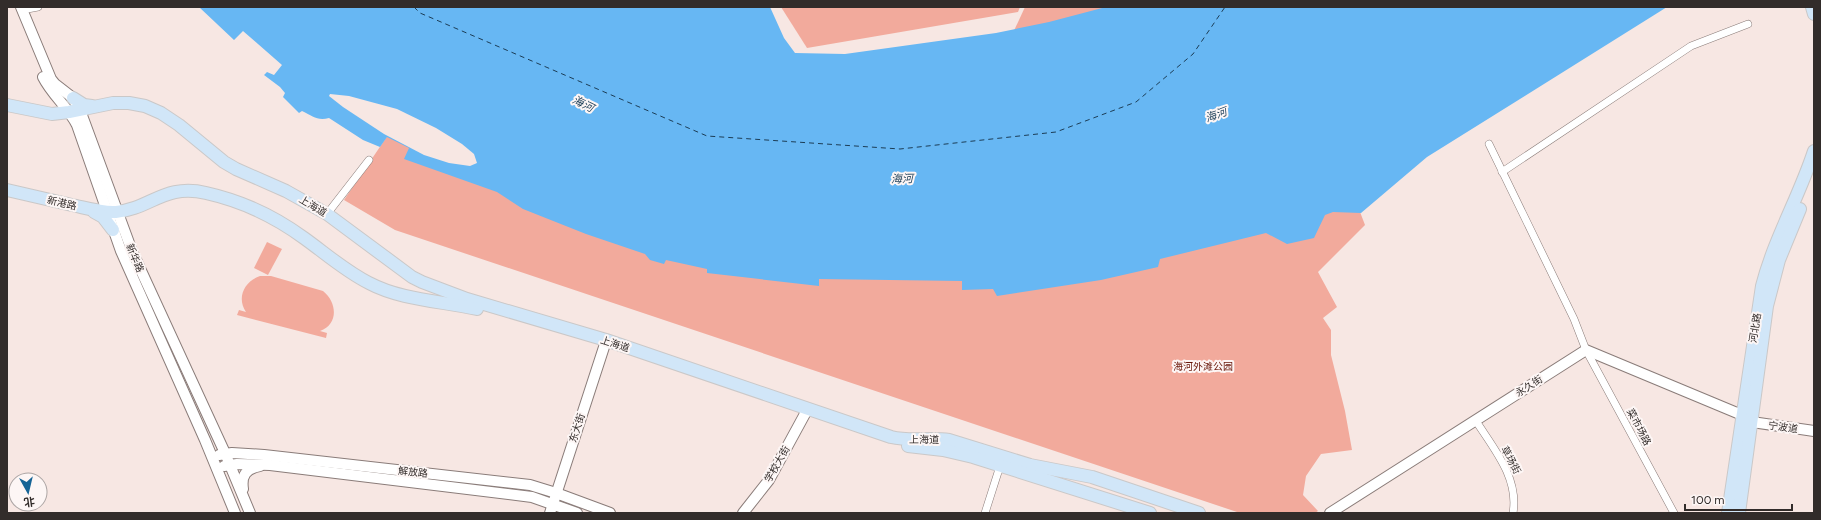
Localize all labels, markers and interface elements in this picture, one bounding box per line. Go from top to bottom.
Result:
water label: 海河 [570,93,598,116]
water label: 海河 [1203,105,1230,125]
water label: 海河 [891,172,915,186]
street label: 新港路 [46,193,78,213]
street label: 上海道 [297,193,329,219]
street label: 新华路 [123,242,147,274]
street label: 河北路 [1746,312,1764,344]
street label: 上海道 [599,333,631,355]
park label: 海河外滩公园 [1173,360,1233,373]
street label: 永久街 [1513,372,1545,400]
street label: 菜市场路 [1624,406,1654,448]
street label: 东大街 [566,412,588,444]
street label: 宁波道 [1767,418,1799,436]
street label: 上海道 [909,433,939,446]
street label: 学校大街 [761,443,793,485]
street label: 草场街 [1498,444,1524,476]
street label: 解放路 [397,464,429,480]
north arrow [8,472,48,512]
scale bar [1685,486,1792,512]
text: 100 m [1691,493,1725,507]
text: 北 [23,494,36,509]

